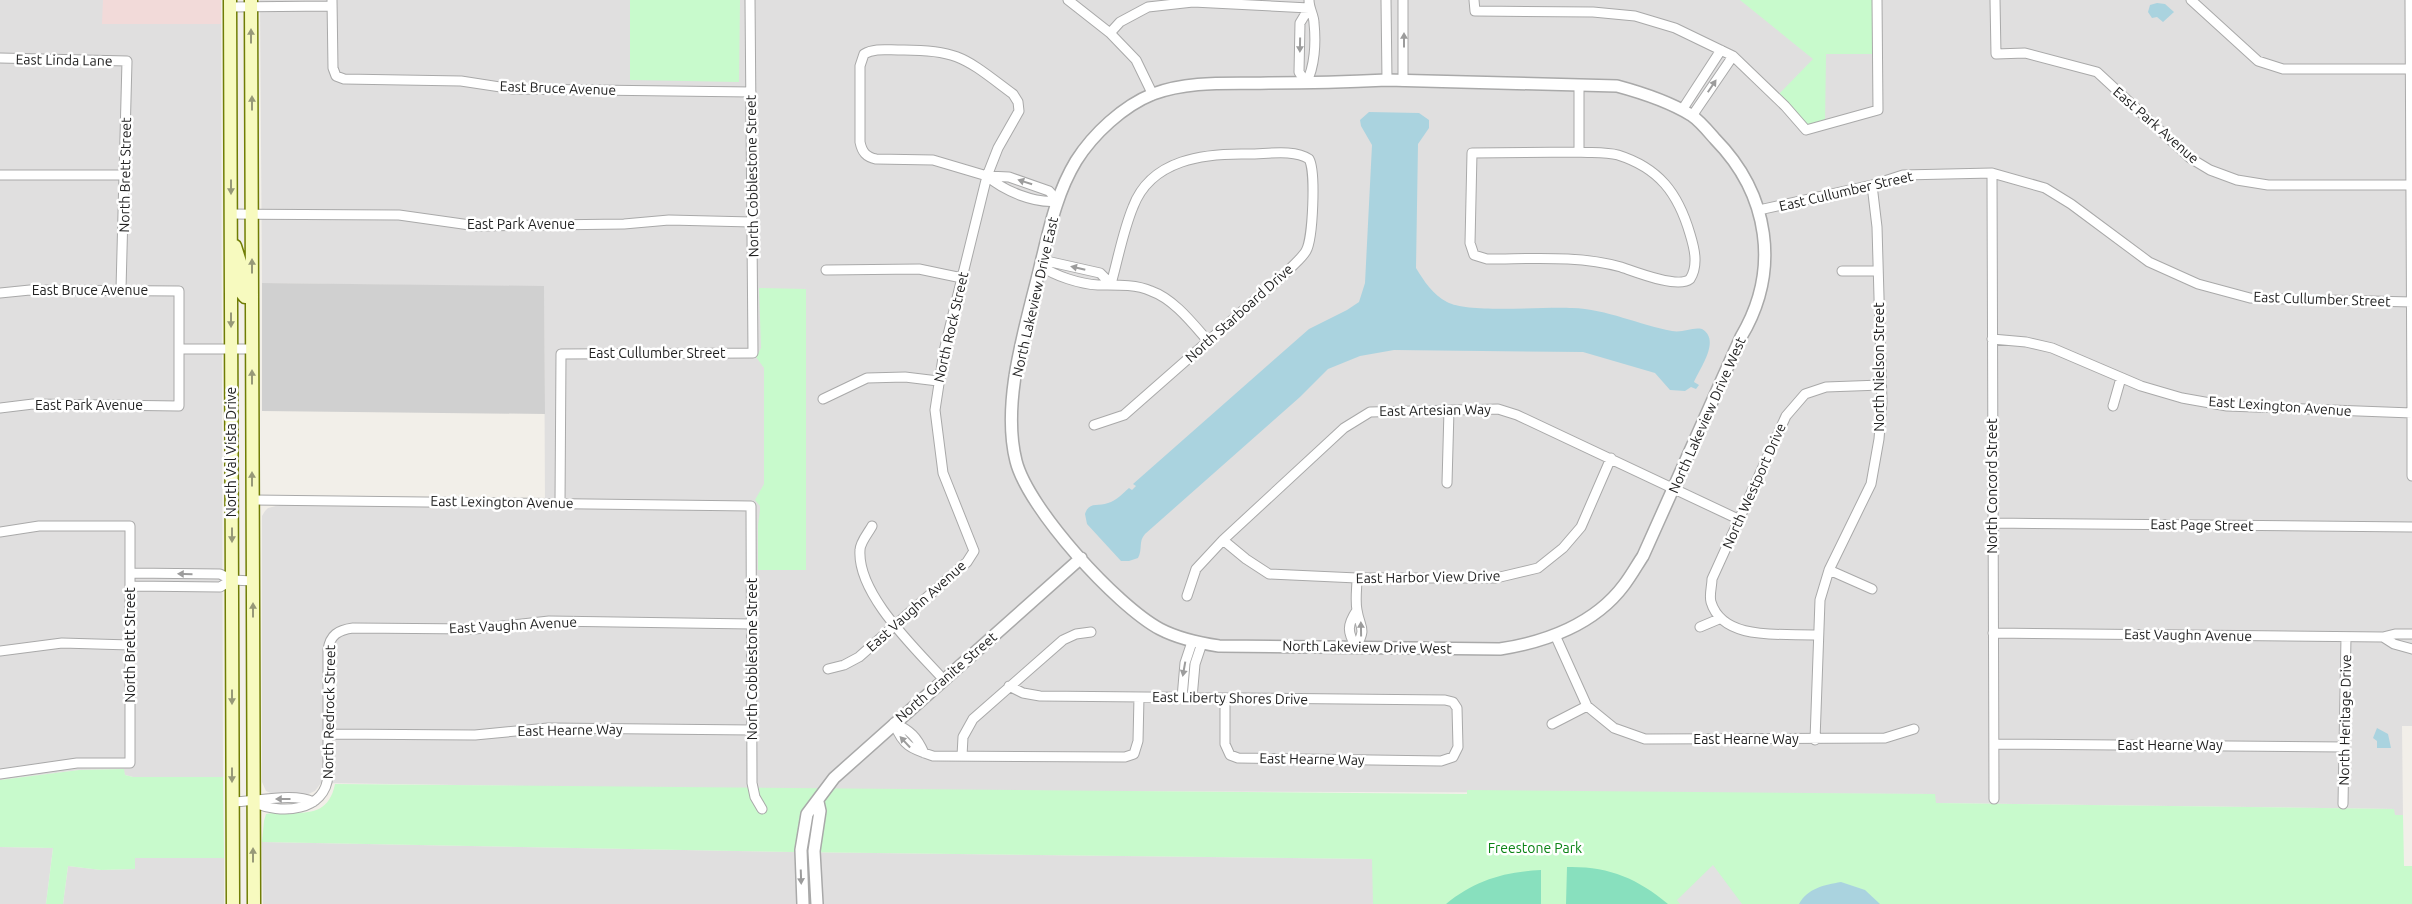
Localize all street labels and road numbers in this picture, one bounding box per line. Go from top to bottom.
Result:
street label: East Linda Lane [15,51,113,69]
street label: East Bruce Avenue [499,78,617,98]
street label: East Park Avenue [2110,84,2202,166]
street label: North Cobblestone Street [743,94,761,257]
street label: North Brett Street [116,117,134,233]
street label: East Cullumber Street [1777,168,1915,214]
street label: North Lakeview Drive East [1009,215,1061,379]
street label: East Park Avenue [467,216,575,232]
street label: North Starboard Drive [1182,261,1296,365]
street label: North Rock Street [931,270,972,384]
street label: East Bruce Avenue [32,282,148,298]
street label: East Cullumber Street [2253,289,2391,309]
street label: North Nielson Street [1871,302,1887,432]
street label: North Lakeview Drive West [1665,334,1749,496]
street label: East Cullumber Street [588,345,726,361]
street label: North Val Vista Drive [223,387,239,517]
street label: East Lexington Avenue [2208,393,2352,419]
street label: East Park Avenue [35,397,143,413]
street label: East Artesian Way [1379,401,1491,419]
street label: North Concord Street [1984,418,2000,554]
street label: North Westport Drive [1719,421,1789,551]
street label: East Lexington Avenue [430,493,574,511]
street label: East Page Street [2150,516,2254,534]
street label: East Vaughn Avenue [863,557,969,655]
street label: East Harbor View Drive [1356,568,1500,586]
street label: North Cobblestone Street [744,577,760,740]
street label: North Brett Street [122,587,138,703]
street label: East Vaughn Avenue [449,614,577,636]
street label: East Vaughn Avenue [2124,626,2252,644]
street label: North Granite Street [892,628,1000,725]
street label: North Lakeview Drive West [1282,638,1452,656]
street label: North Redrock Street [320,644,338,779]
street label: North Heritage Drive [2336,654,2354,786]
street label: East Liberty Shores Drive [1152,689,1308,707]
street label: East Hearne Way [517,721,623,739]
street label: East Hearne Way [1693,731,1799,747]
street label: East Hearne Way [2117,737,2223,753]
street label: East Hearne Way [1259,750,1365,768]

